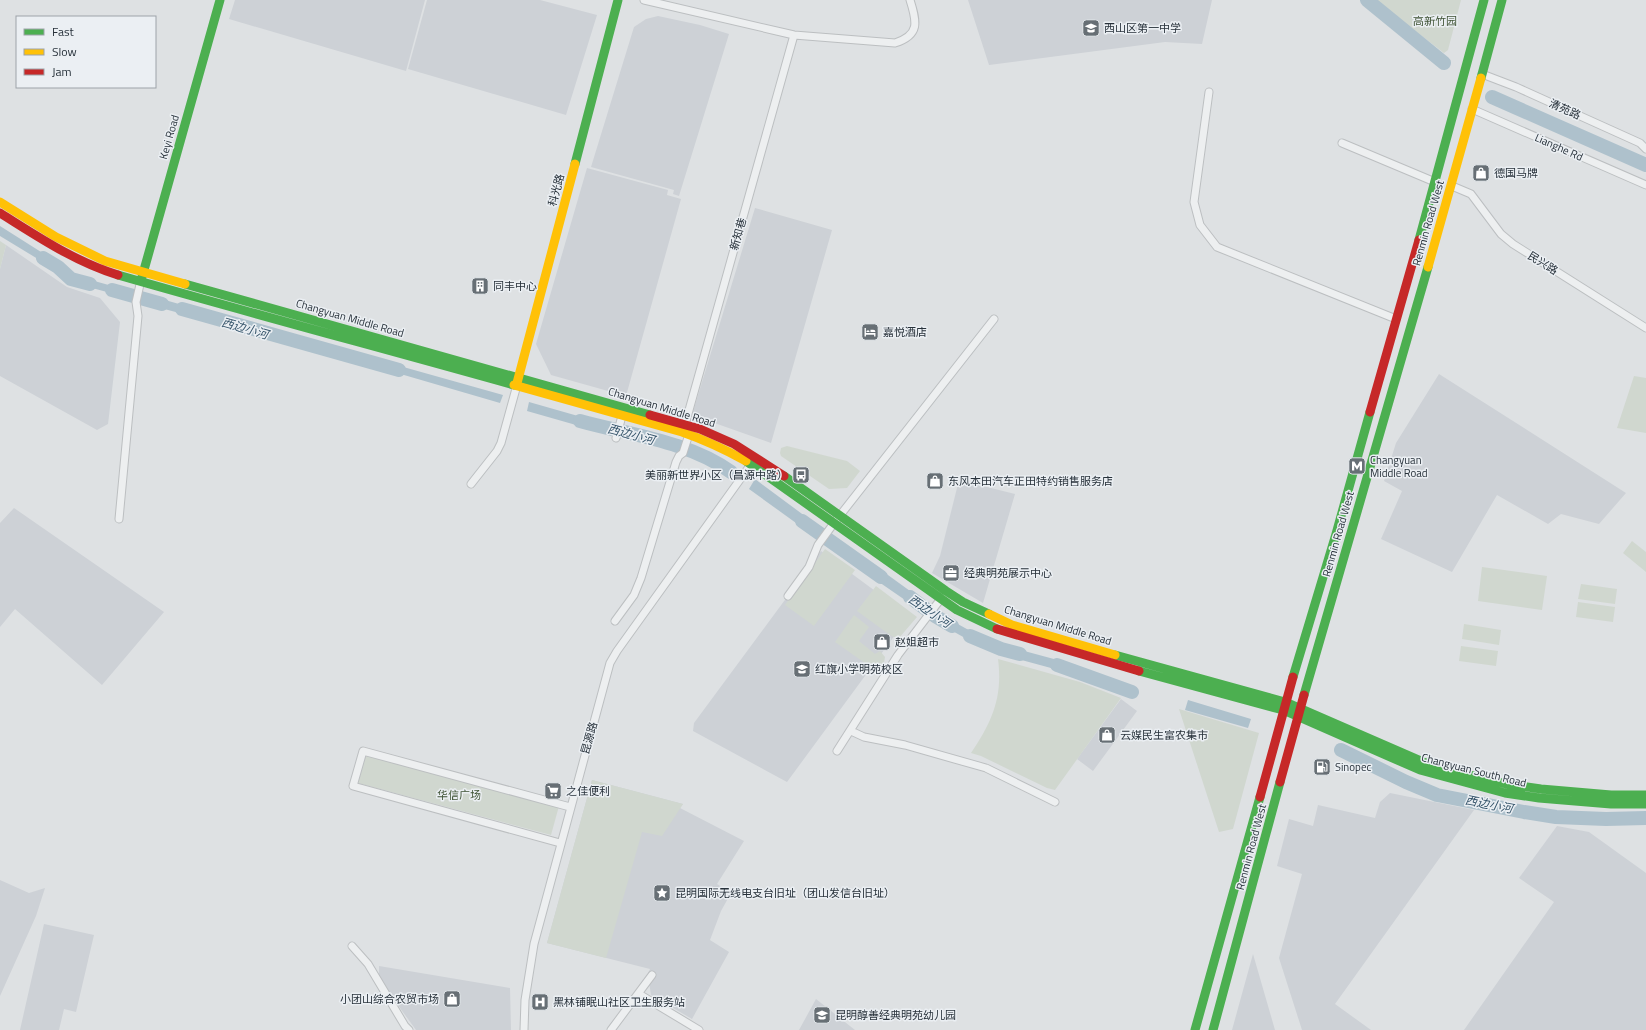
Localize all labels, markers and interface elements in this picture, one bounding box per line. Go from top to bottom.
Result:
park label: 高新竹园 [1413,13,1457,29]
legend [16,16,156,88]
school or university icon: 西山区第一中学 [1081,18,1101,38]
place label: 西山区第一中学 [1104,20,1181,36]
text: Fast [52,22,75,41]
text: Slow [52,42,77,61]
text: Jam [52,62,72,81]
street label: 清苑路 [1547,95,1583,123]
street label: Keyi Road [155,113,183,161]
street label: Lianghe Rd [1532,129,1586,165]
shop icon: 德国马牌 [1471,163,1491,183]
place label: 德国马牌 [1494,165,1538,181]
street label: 科光路 [544,172,568,208]
street label: Renmin Road West [1408,178,1448,268]
street label: 新知巷 [726,216,750,252]
street label: 民兴路 [1525,247,1561,279]
building icon: 同丰中心 [470,276,490,296]
place label: 同丰中心 [493,278,537,294]
street label: Changyuan Middle Road [294,295,406,341]
water label: 西边小河 [219,312,273,344]
hotel icon: 嘉悦酒店 [860,322,880,342]
place label: 嘉悦酒店 [883,324,927,340]
street label: Changyuan Middle Road [606,383,718,431]
water label: 西边小河 [605,419,659,450]
place label: Changyuan Middle Road [1370,452,1428,481]
metro station icon: Changyuan Middle Road [1347,456,1367,476]
bus stop icon: 美丽新世界小区（昌源中路） [791,465,811,485]
place label: 美丽新世界小区（昌源中路） [645,467,788,483]
shop icon: 东风本田汽车正田特约销售服务店 [925,471,945,491]
place label: 东风本田汽车正田特约销售服务店 [948,473,1113,489]
street label: Renmin Road West [1318,489,1358,579]
office icon: 经典明苑展示中心 [941,563,961,583]
place label: 经典明苑展示中心 [964,565,1052,581]
water label: 西边小河 [905,590,957,633]
street label: Changyuan Middle Road [1002,601,1114,649]
shop icon: 赵姐超市 [872,632,892,652]
place label: 赵姐超市 [895,634,939,650]
school or university icon: 红旗小学明苑校区 [792,659,812,679]
place label: 红旗小学明苑校区 [815,661,903,677]
street label: 昆源路 [577,720,601,756]
shop icon: 云媒民生富农集市 [1097,725,1117,745]
place label: 云媒民生富农集市 [1120,727,1208,743]
street label: Changyuan South Road [1420,749,1528,791]
fuel station icon: Sinopec [1312,757,1332,777]
place label: Sinopec [1335,759,1371,775]
supermarket icon: 之佳便利 [543,781,563,801]
place label: 之佳便利 [566,783,610,799]
park label: 华信广场 [437,787,481,803]
water label: 西边小河 [1464,790,1516,818]
street label: Renmin Road West [1232,802,1270,892]
place icon: 昆明国际无线电支台旧址（团山发信台旧址） [652,883,672,903]
place label: 昆明国际无线电支台旧址（团山发信台旧址） [675,885,895,901]
shop icon: 小团山综合农贸市场 [442,989,462,1009]
place label: 小团山综合农贸市场 [340,991,439,1007]
hospital icon: 黑林铺眠山社区卫生服务站 [530,992,550,1012]
place label: 黑林铺眠山社区卫生服务站 [553,994,685,1010]
school or university icon: 昆明醇善经典明苑幼儿园 [812,1005,832,1025]
place label: 昆明醇善经典明苑幼儿园 [835,1007,956,1023]

